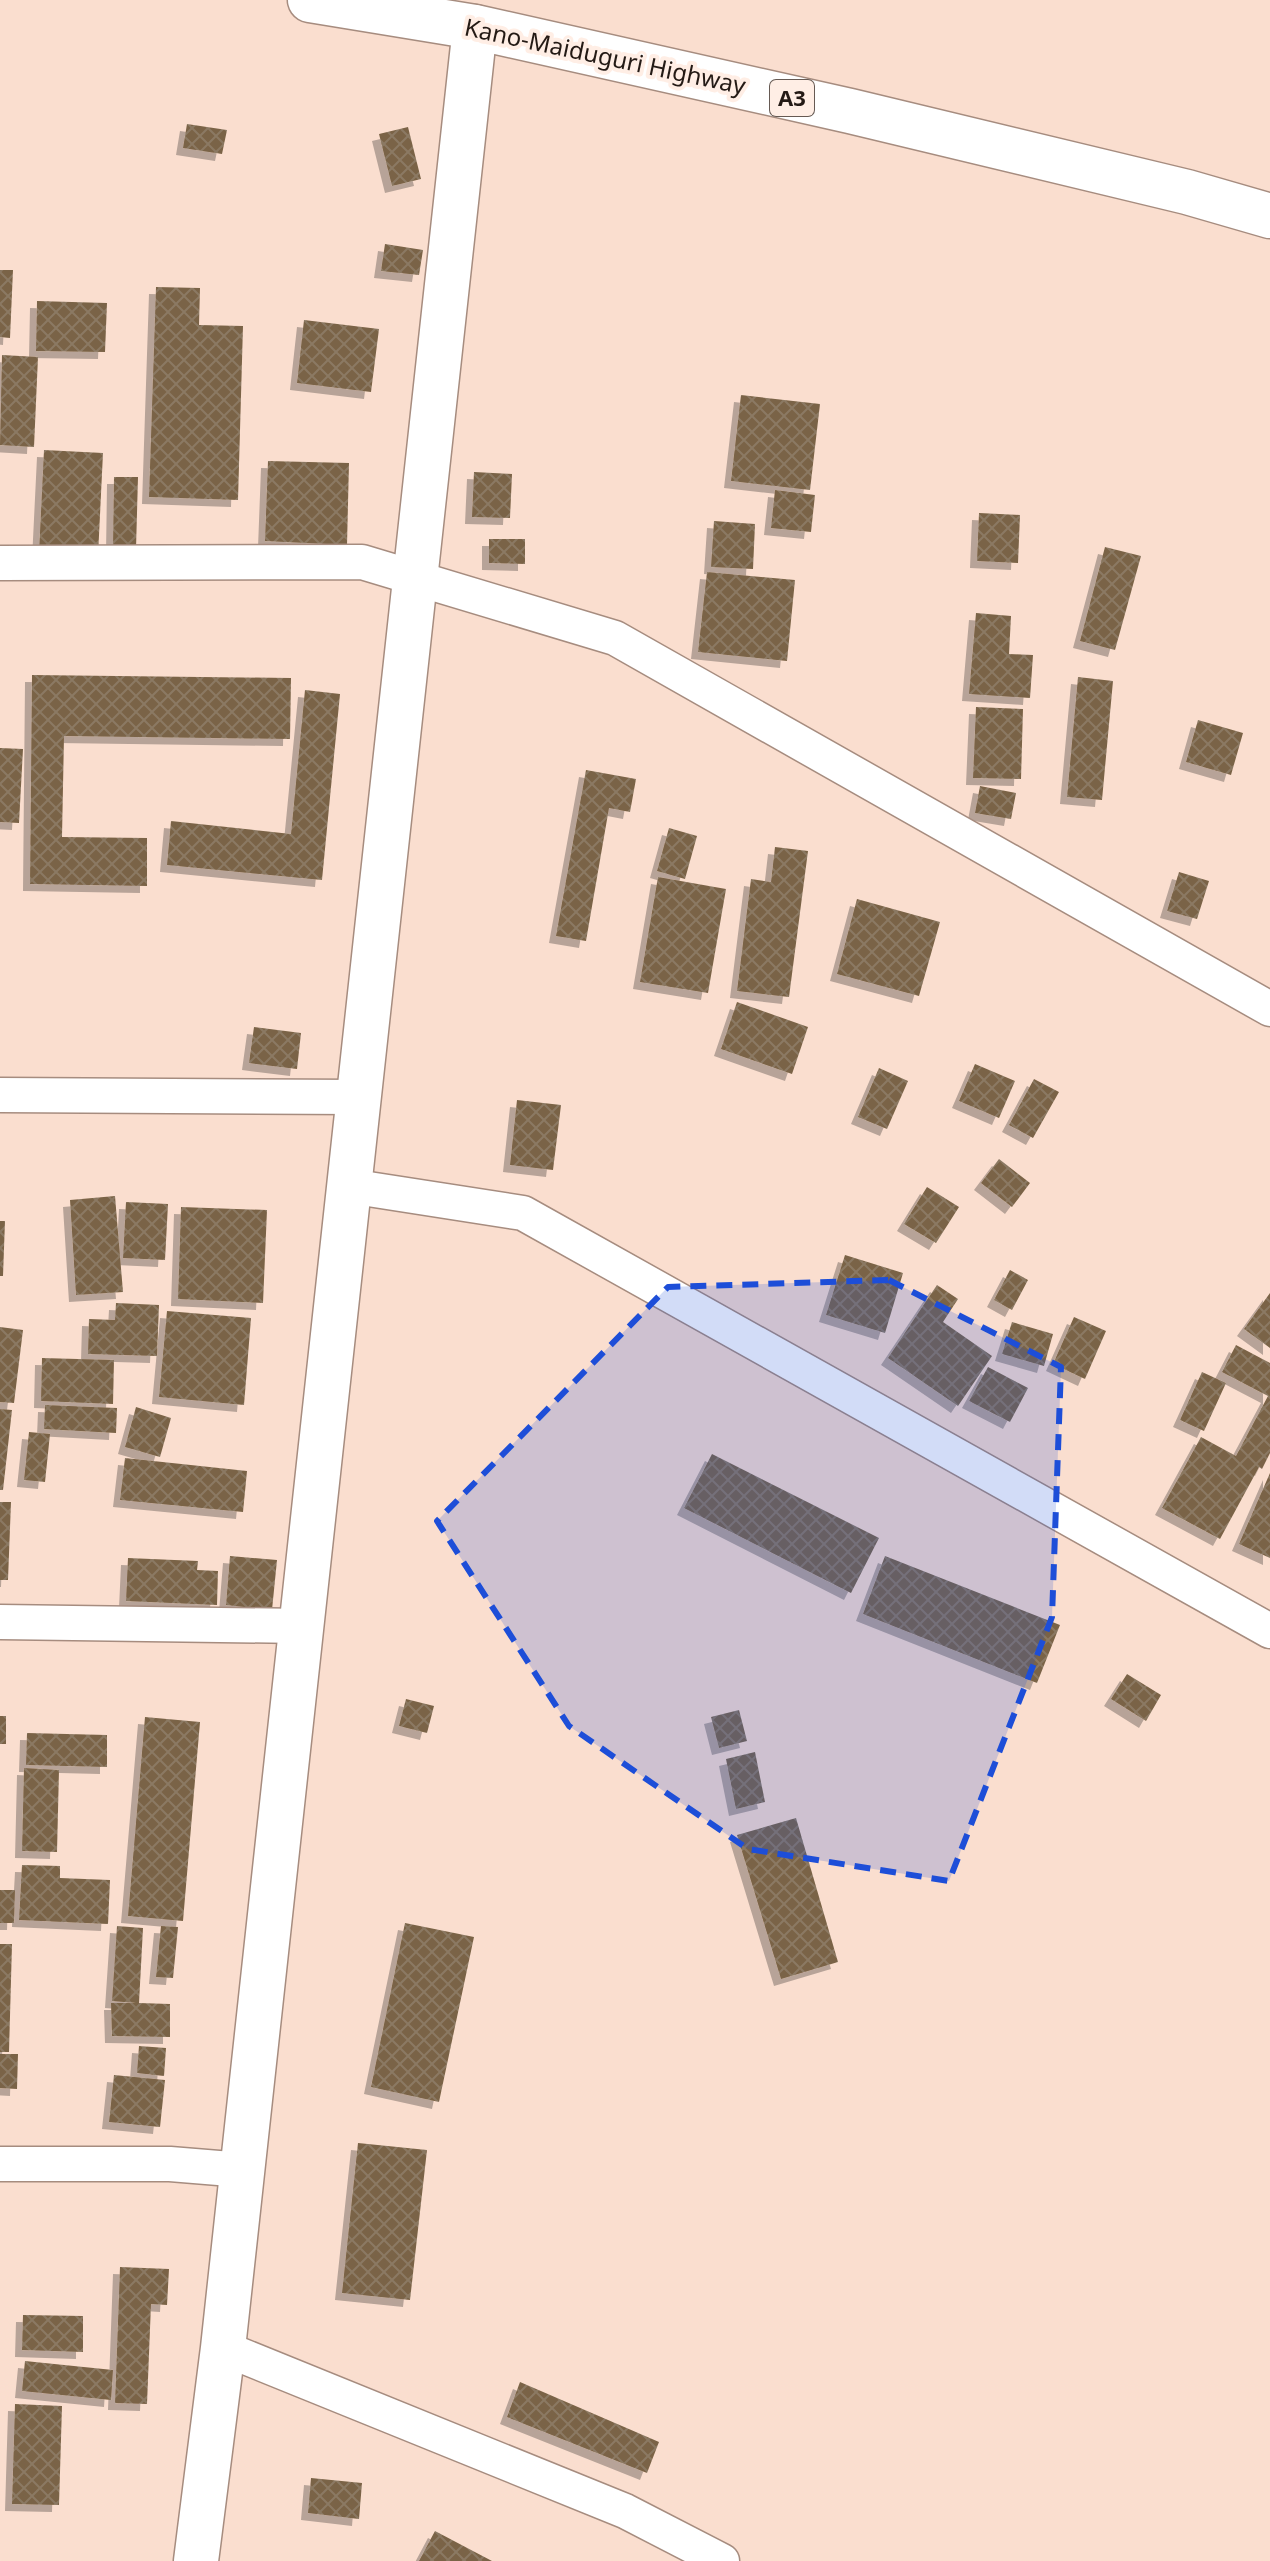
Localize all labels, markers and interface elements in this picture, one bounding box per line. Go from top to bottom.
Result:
street label: Kano-Maiduguri Highway [462,10,750,102]
road number: A3 [770,80,814,116]

